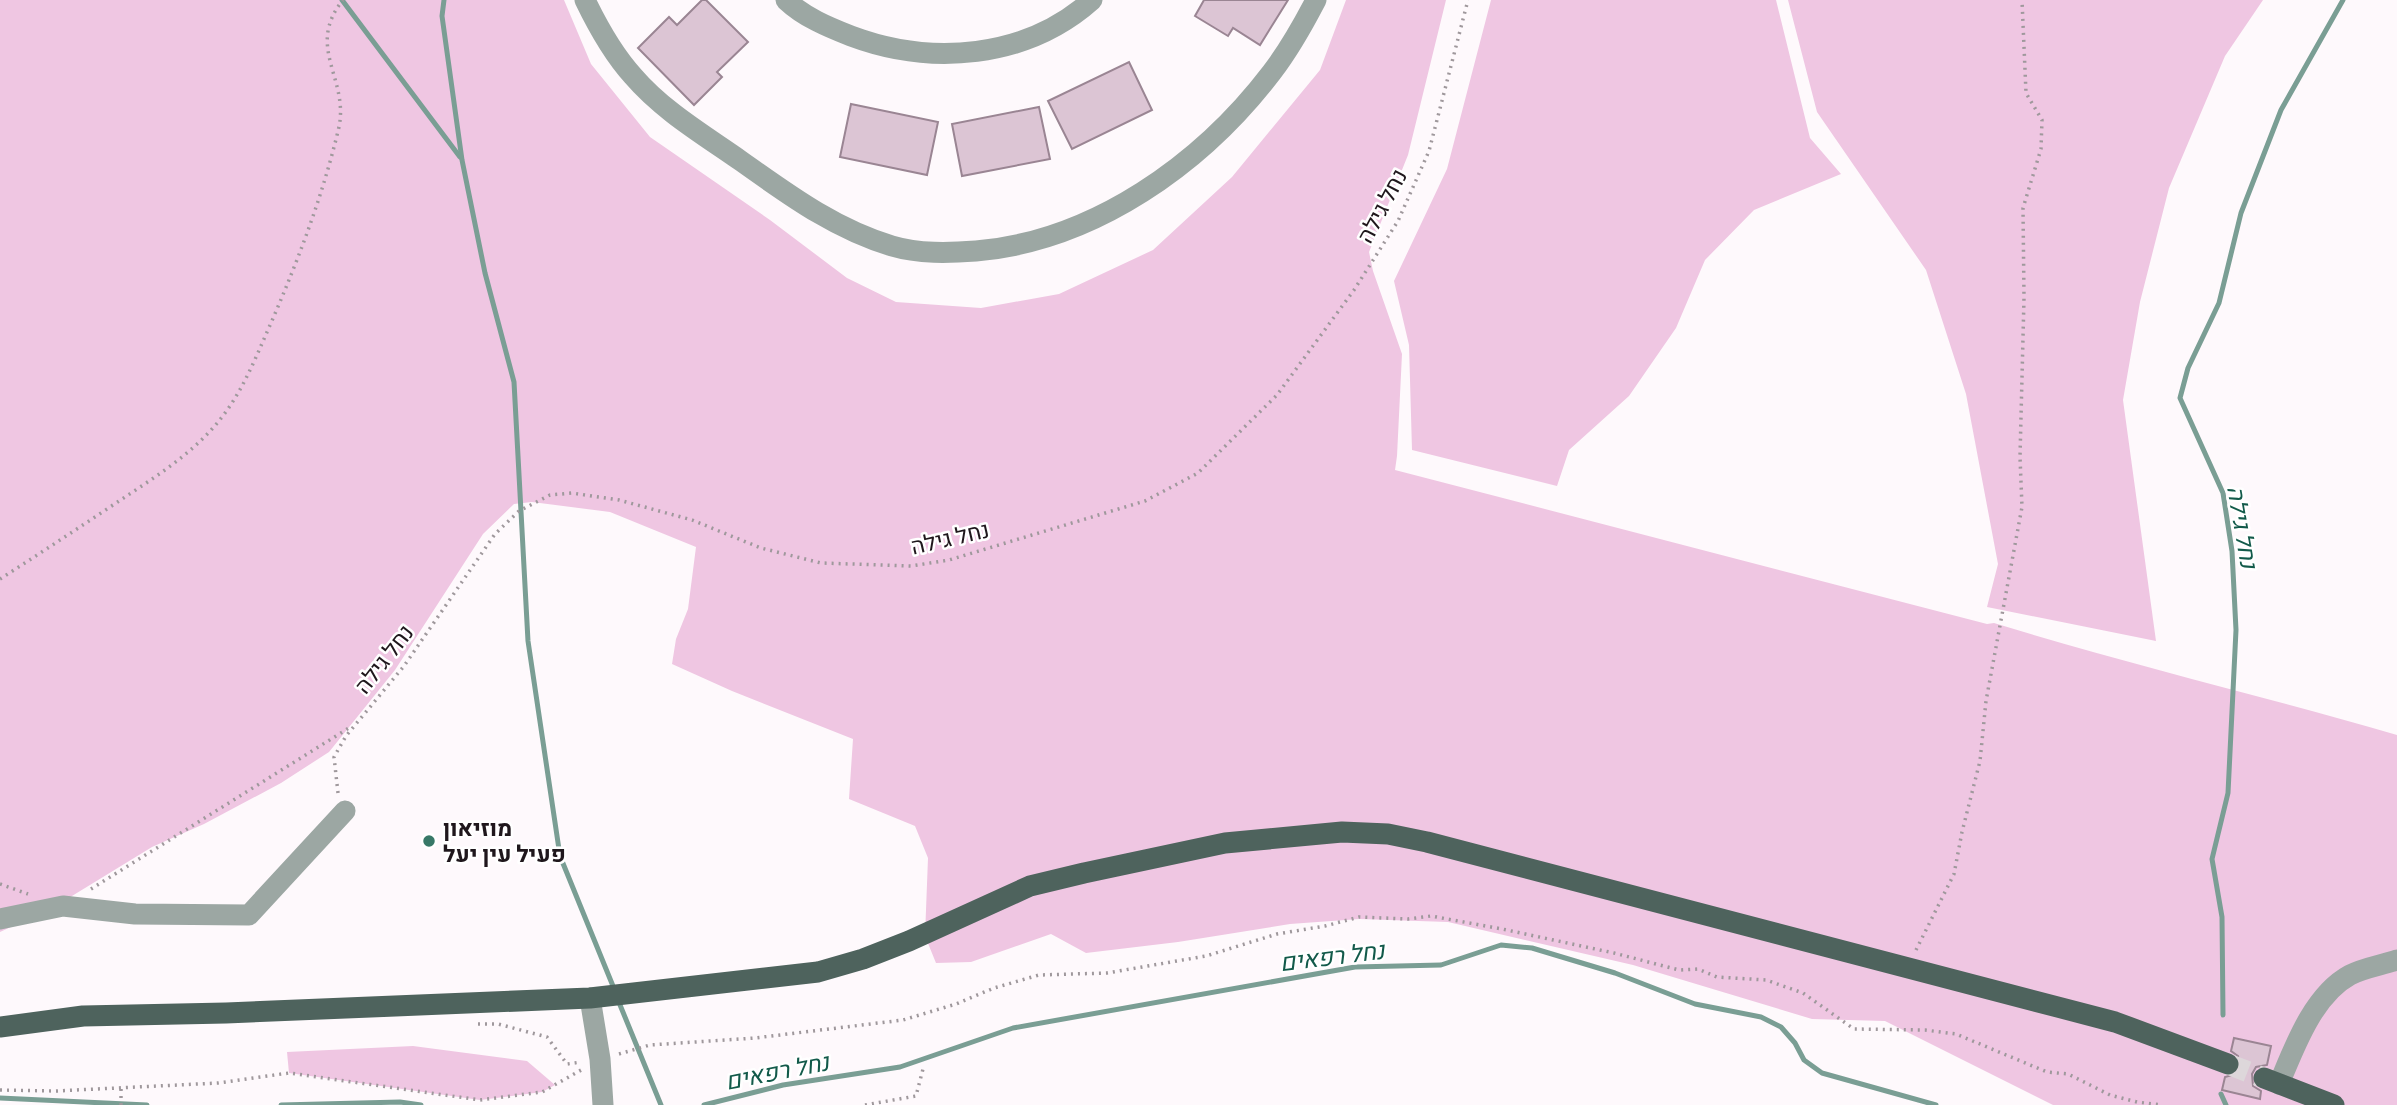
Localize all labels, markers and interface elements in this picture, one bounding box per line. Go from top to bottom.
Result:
street label: נחל גילה [1348,163,1414,248]
water label: נחל גילה [2220,483,2267,573]
street label: נחל גילה [907,512,992,562]
street label: נחל גילה [346,617,420,700]
place label: מוזיאון פעיל עין יעל [443,811,566,869]
marker: מוזיאון פעיל עין יעל [421,833,437,849]
water label: נחל רפאים [1278,932,1388,978]
water label: נחל רפאים [722,1044,834,1097]

